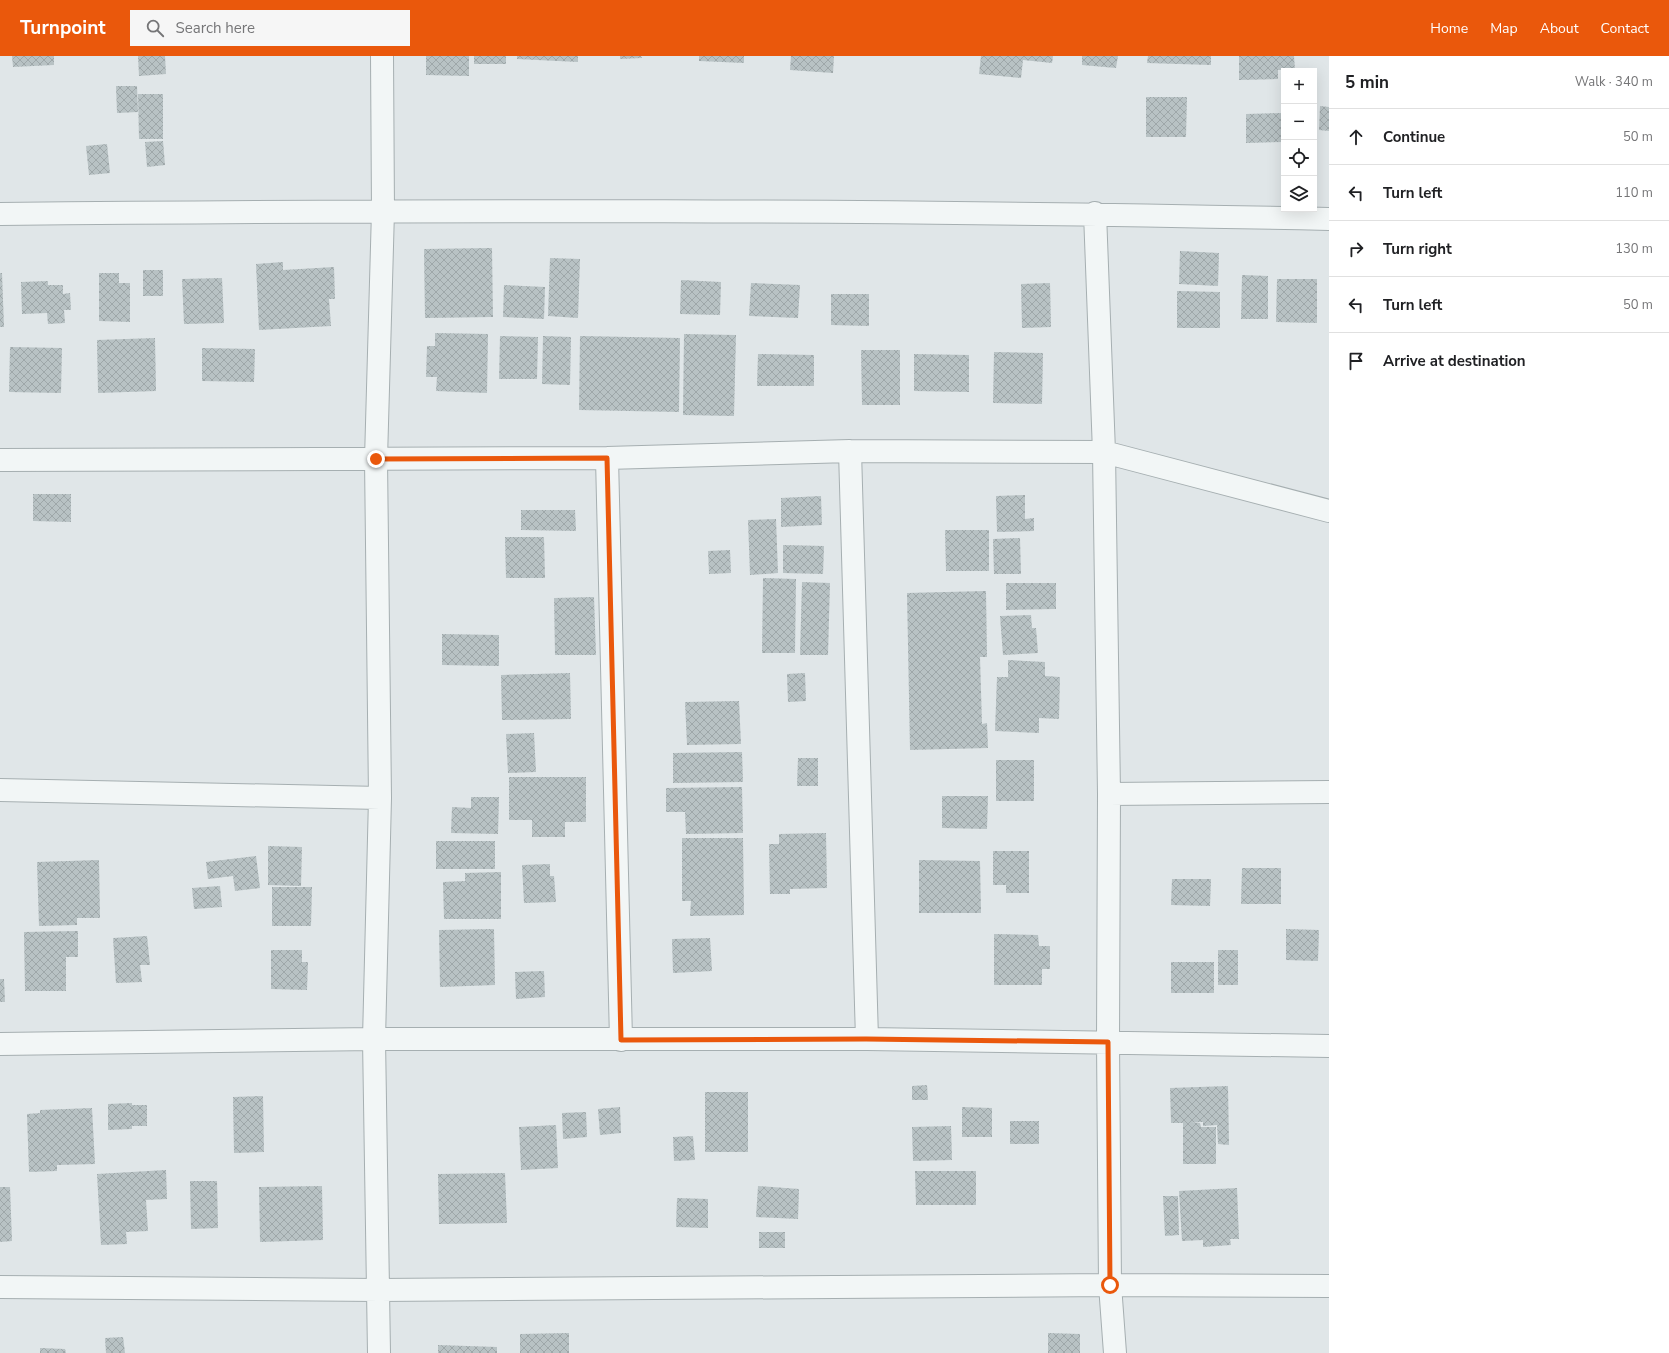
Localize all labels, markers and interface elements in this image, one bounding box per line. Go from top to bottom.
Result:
search box [130,10,410,46]
text: Turnpoint [20,15,106,41]
icon: search [144,17,166,39]
text: Search here [176,18,255,38]
text: Home [1430,19,1468,38]
text: Map [1490,19,1518,38]
text: About [1540,19,1579,38]
text: Contact [1601,19,1649,38]
map controls [1281,68,1317,212]
button: + [1281,68,1317,104]
text: 5 min [1345,71,1389,94]
text: Walk · 340 m [1575,73,1653,91]
button: − [1281,104,1317,140]
icon: ahead [1345,126,1367,148]
text: Continue [1383,127,1445,147]
text: 50 m [1623,128,1653,146]
button: locate [1281,140,1317,176]
button: layers [1281,176,1317,212]
icon: left [1345,182,1367,204]
text: Turn left [1383,183,1442,203]
text: 110 m [1615,184,1653,202]
icon: right [1345,238,1367,260]
text: Turn right [1383,239,1452,259]
text: 130 m [1615,240,1653,258]
icon: left [1345,294,1367,316]
text: Turn left [1383,295,1442,315]
text: 50 m [1623,296,1653,314]
icon: arrive [1345,350,1367,372]
text: Arrive at destination [1383,351,1526,371]
route end [367,450,385,468]
route start [1101,1276,1119,1294]

